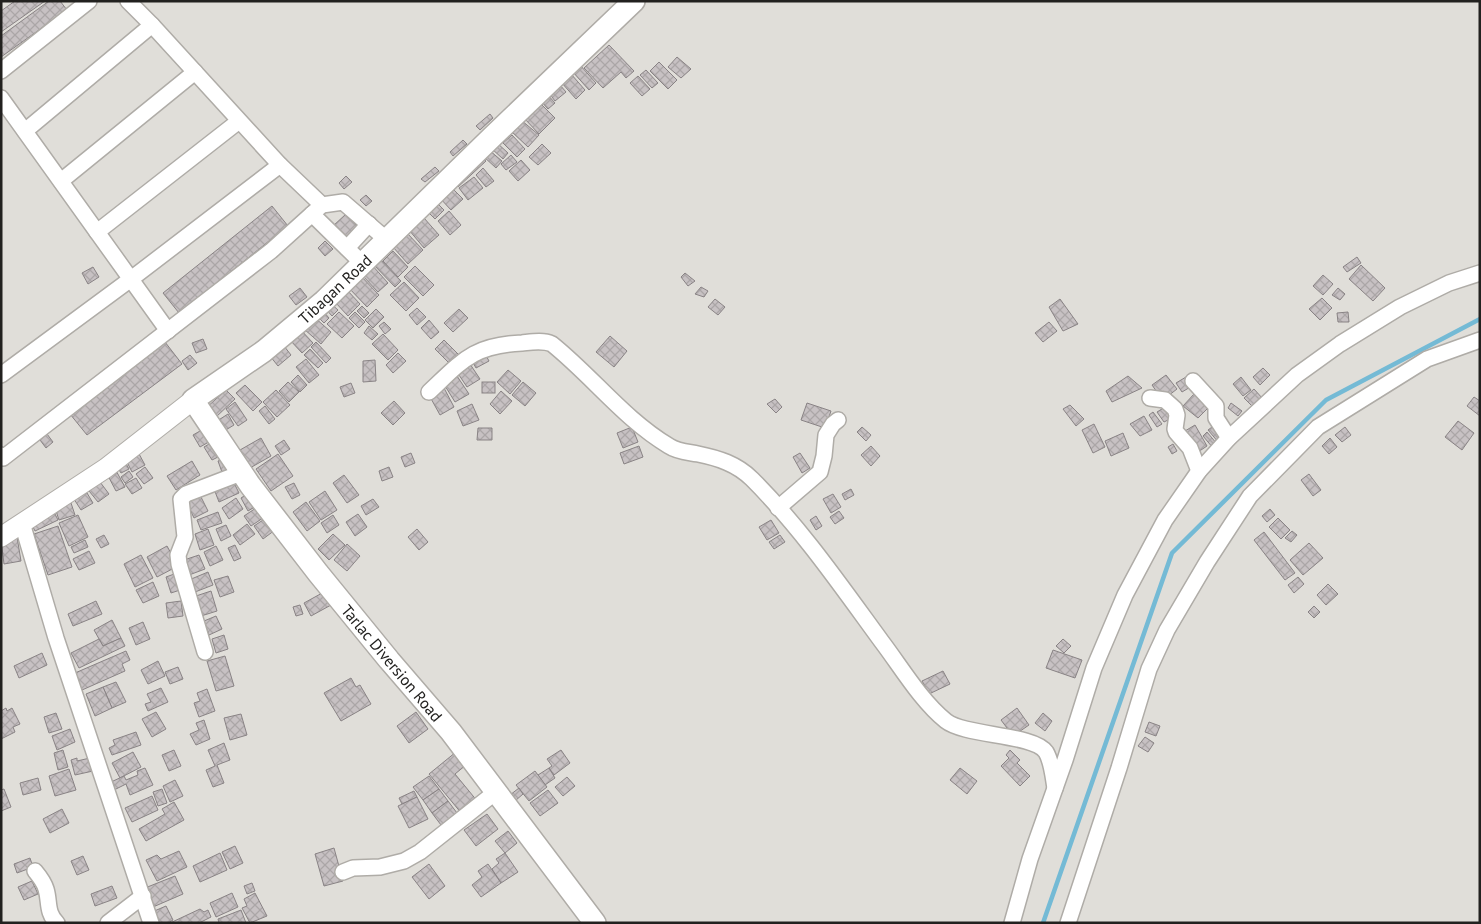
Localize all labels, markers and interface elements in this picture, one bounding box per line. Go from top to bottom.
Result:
street label: Tibagan Road [294,250,376,328]
street label: Tarlac Diversion Road [337,600,447,726]

